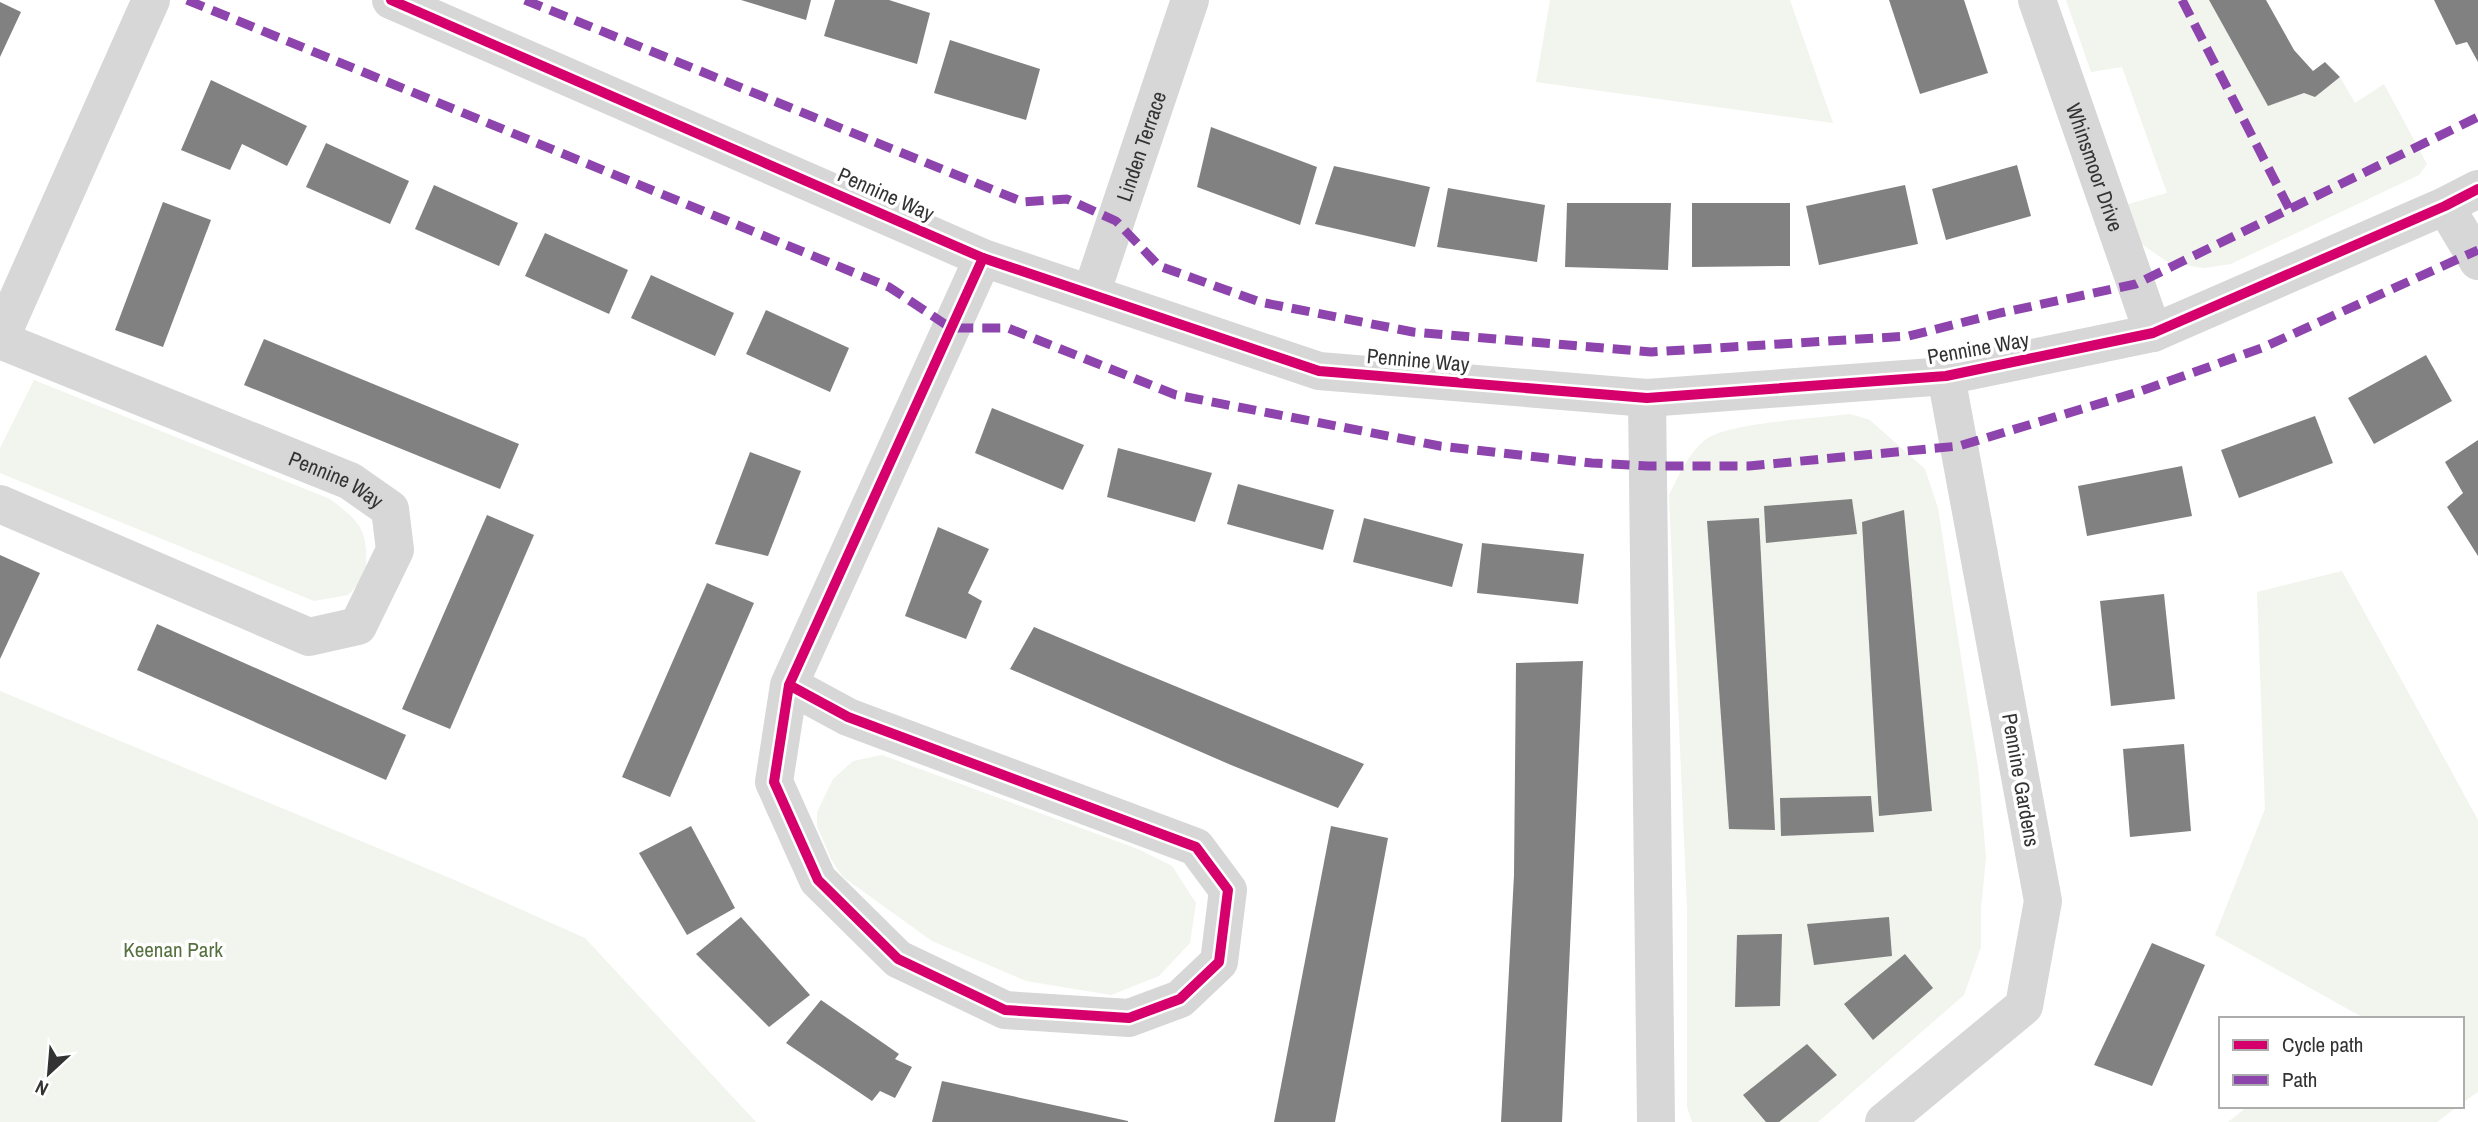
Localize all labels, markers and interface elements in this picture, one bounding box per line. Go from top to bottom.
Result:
street label: Linden Terrace [1109,87,1173,205]
street label: Whinsmoor Drive [2059,99,2131,235]
street label: Pennine Way [833,160,939,228]
street label: Pennine Way [1925,325,2031,371]
street label: Pennine Way [1366,341,1471,379]
street label: Pennine Way [285,443,390,515]
street label: Pennine Gardens [1995,711,2047,849]
park label: Keenan Park [123,935,223,964]
legend [2219,1017,2464,1108]
text: Cycle path [2282,1030,2363,1059]
north arrow [14,1038,84,1108]
text: Path [2282,1065,2317,1094]
text: N [31,1074,52,1102]

